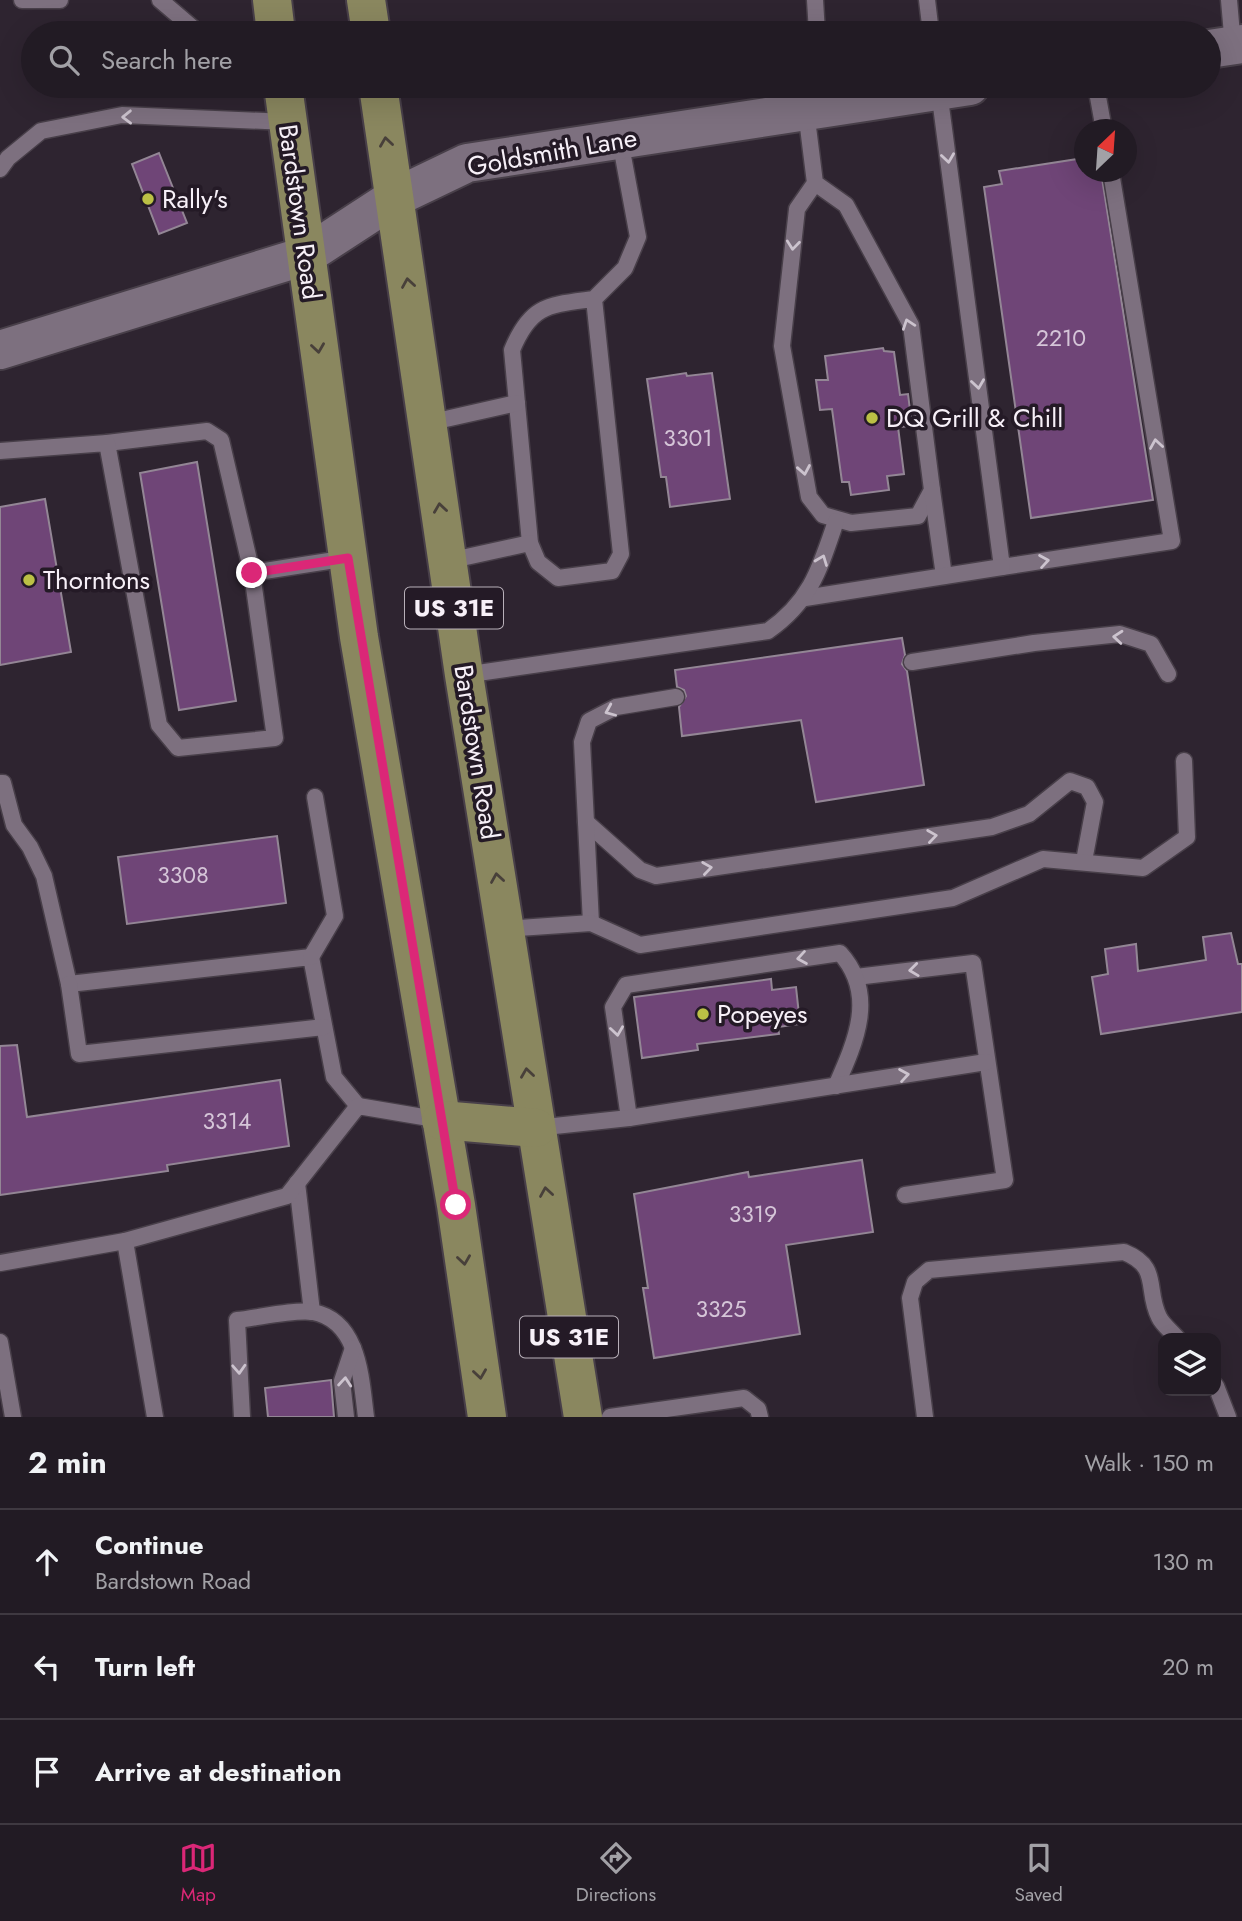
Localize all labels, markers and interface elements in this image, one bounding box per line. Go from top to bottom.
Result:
search box [21,21,1221,98]
icon: search [45,41,83,79]
text: Search here [101,41,233,79]
one-way arrow [121,109,132,124]
street label: Goldsmith Lane [464,118,640,186]
north arrow [1074,119,1137,182]
street label: Bardstown Road [269,122,331,302]
one-way arrow [379,136,394,148]
one-way arrow [940,152,955,164]
place label: Rally's [162,180,228,218]
marker: Rally's [140,191,156,207]
one-way arrow [785,239,800,251]
one-way arrow [401,277,416,289]
one-way arrow [902,319,916,331]
house number: 2210 [1036,321,1086,355]
one-way arrow [310,342,325,354]
one-way arrow [970,378,985,390]
place label: DQ Grill & Chill [886,399,1063,437]
marker: DQ Grill & Chill [864,410,880,426]
house number: 3301 [663,421,713,455]
one-way arrow [1149,438,1164,450]
one-way arrow [796,464,811,476]
one-way arrow [433,502,448,514]
one-way arrow [1038,554,1050,569]
one-way arrow [814,555,828,567]
route end [236,557,267,588]
place label: Thorntons [43,561,150,599]
marker: Thorntons [21,572,37,588]
road number: US 31E [405,588,503,628]
one-way arrow [1112,629,1124,644]
street label: Bardstown Road [444,662,510,842]
one-way arrow [605,703,617,717]
one-way arrow [926,828,938,843]
house number: 3308 [157,858,209,892]
one-way arrow [701,861,713,876]
one-way arrow [490,872,505,884]
one-way arrow [796,950,808,965]
one-way arrow [909,963,920,978]
place label: Popeyes [717,995,807,1033]
marker: Popeyes [695,1006,711,1022]
one-way arrow [609,1025,624,1037]
one-way arrow [520,1067,535,1079]
one-way arrow [898,1068,910,1083]
house number: 3314 [203,1104,251,1138]
one-way arrow [539,1186,554,1198]
route start [440,1189,471,1220]
house number: 3319 [729,1197,777,1231]
one-way arrow [456,1254,471,1266]
house number: 3325 [695,1292,747,1326]
road number: US 31E [520,1316,618,1358]
map controls [1158,1333,1221,1396]
button: layers [1158,1333,1221,1396]
one-way arrow [231,1364,246,1375]
one-way arrow [473,1368,488,1380]
one-way arrow [337,1376,352,1387]
text: 2 min [28,1441,107,1484]
text: Walk · 150 m [1084,1446,1214,1480]
text: Continue [95,1526,204,1564]
icon: ahead [28,1543,66,1581]
text: 130 m [1152,1545,1214,1579]
text: Bardstown Road [95,1564,251,1598]
icon: left [28,1648,66,1686]
text: Turn left [95,1648,195,1686]
text: 20 m [1162,1650,1214,1684]
icon: arrive [28,1753,66,1791]
text: Arrive at destination [95,1753,342,1791]
tab: Map [179,1839,217,1908]
tab: Directions [576,1839,656,1908]
tab: Saved [1015,1839,1063,1908]

